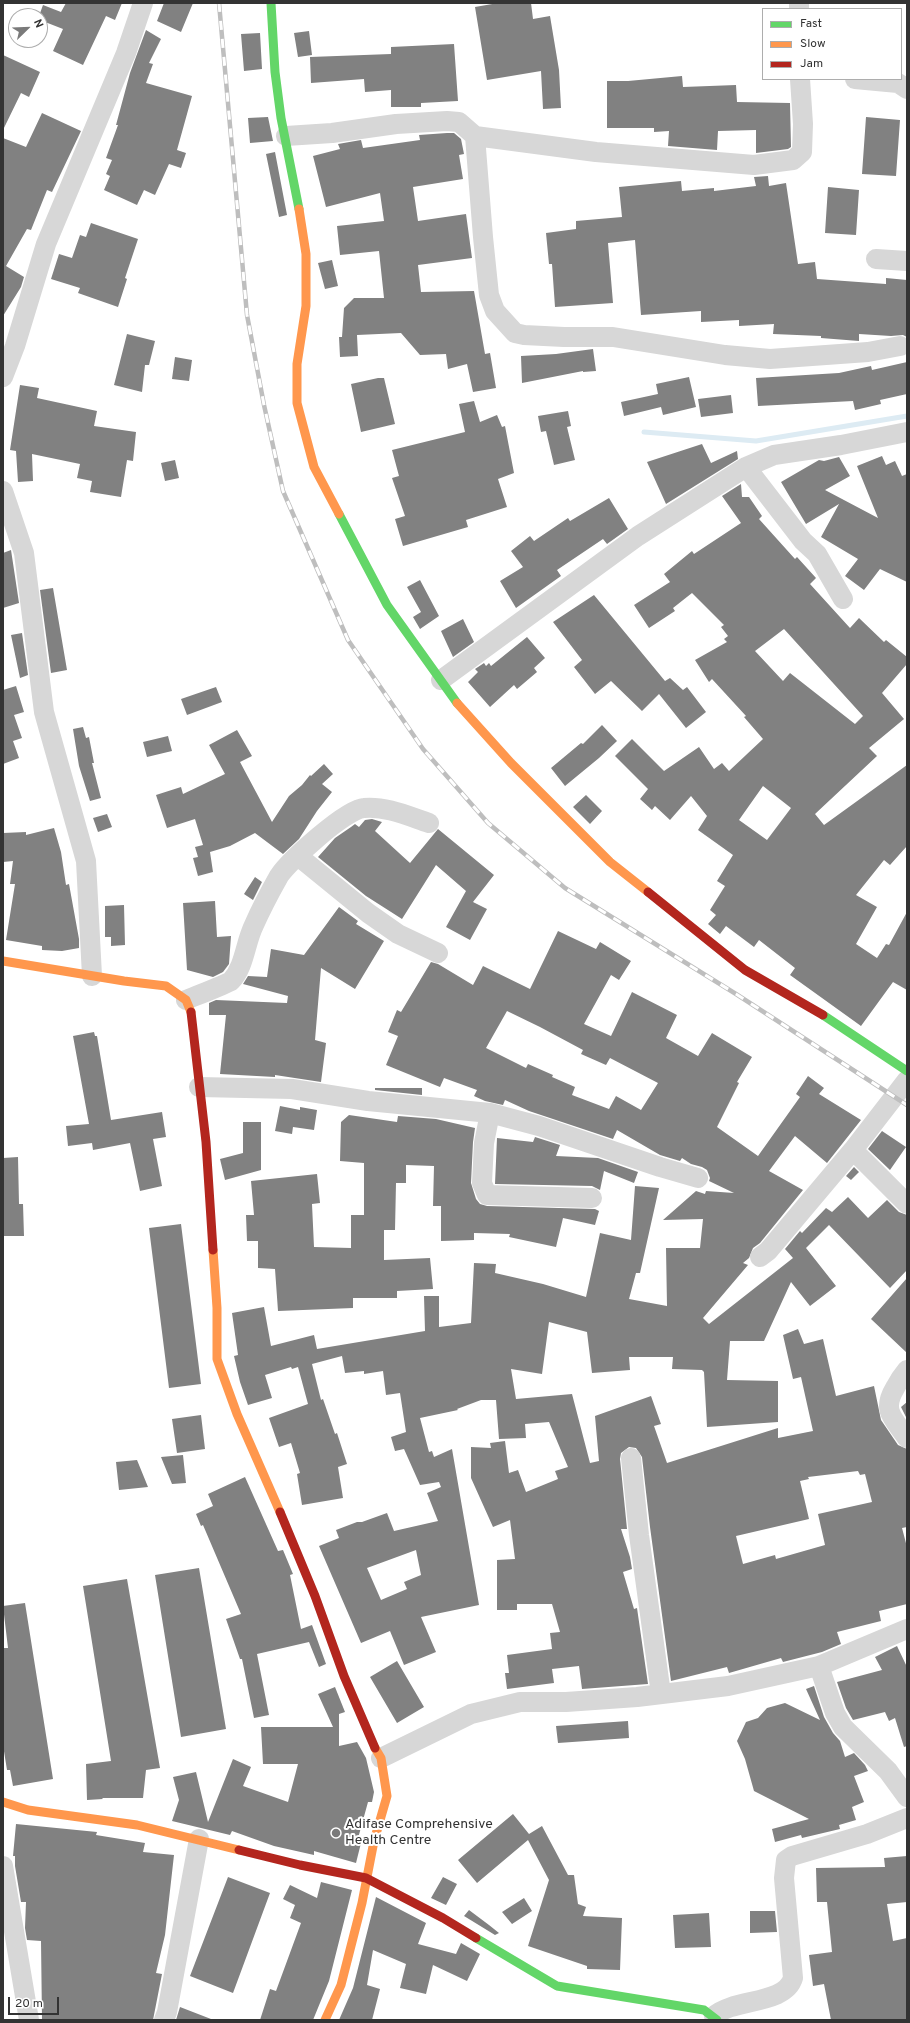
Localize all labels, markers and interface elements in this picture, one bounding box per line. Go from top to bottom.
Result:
north arrow [8,8,48,48]
legend [762,8,902,80]
text: Fast [800,16,822,32]
text: N [30,17,46,30]
text: Slow [800,36,826,52]
text: Jam [800,56,823,72]
place label: Adifase Comprehensive Health Centre [345,1817,493,1850]
marker: Adifase Comprehensive Health Centre [330,1827,342,1839]
scale bar [10,1989,61,2015]
text: 20 m [15,1996,43,2012]

